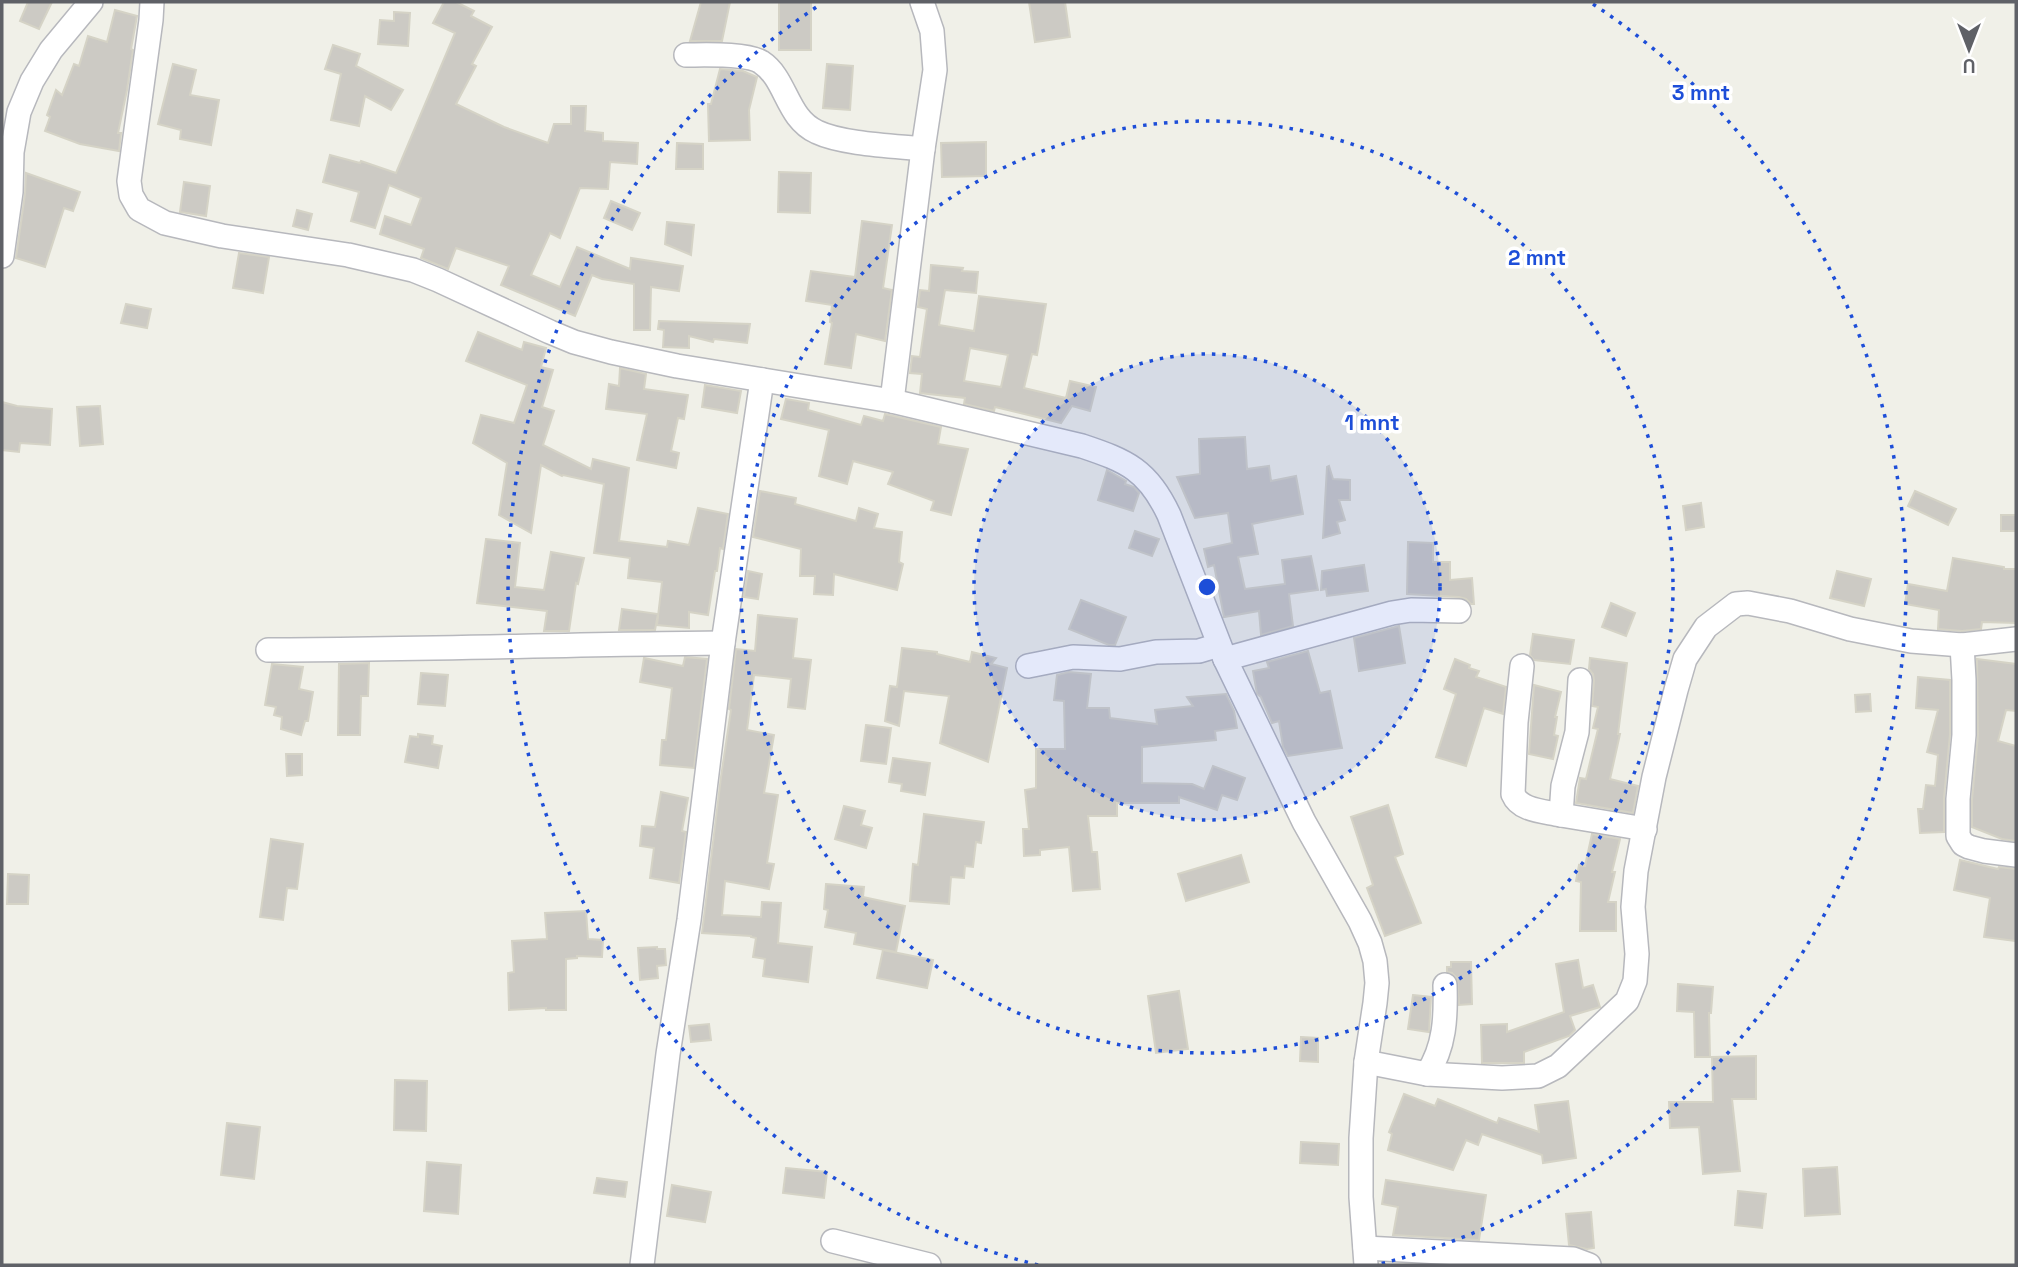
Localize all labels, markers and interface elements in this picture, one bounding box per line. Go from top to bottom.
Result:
north arrow [1934,14,2004,84]
text: U [1963,53,1975,78]
text: 3 mnt [1672,79,1730,106]
text: 2 mnt [1508,244,1566,271]
text: 1 mnt [1345,409,1399,436]
centre of rings [1195,575,1219,599]

